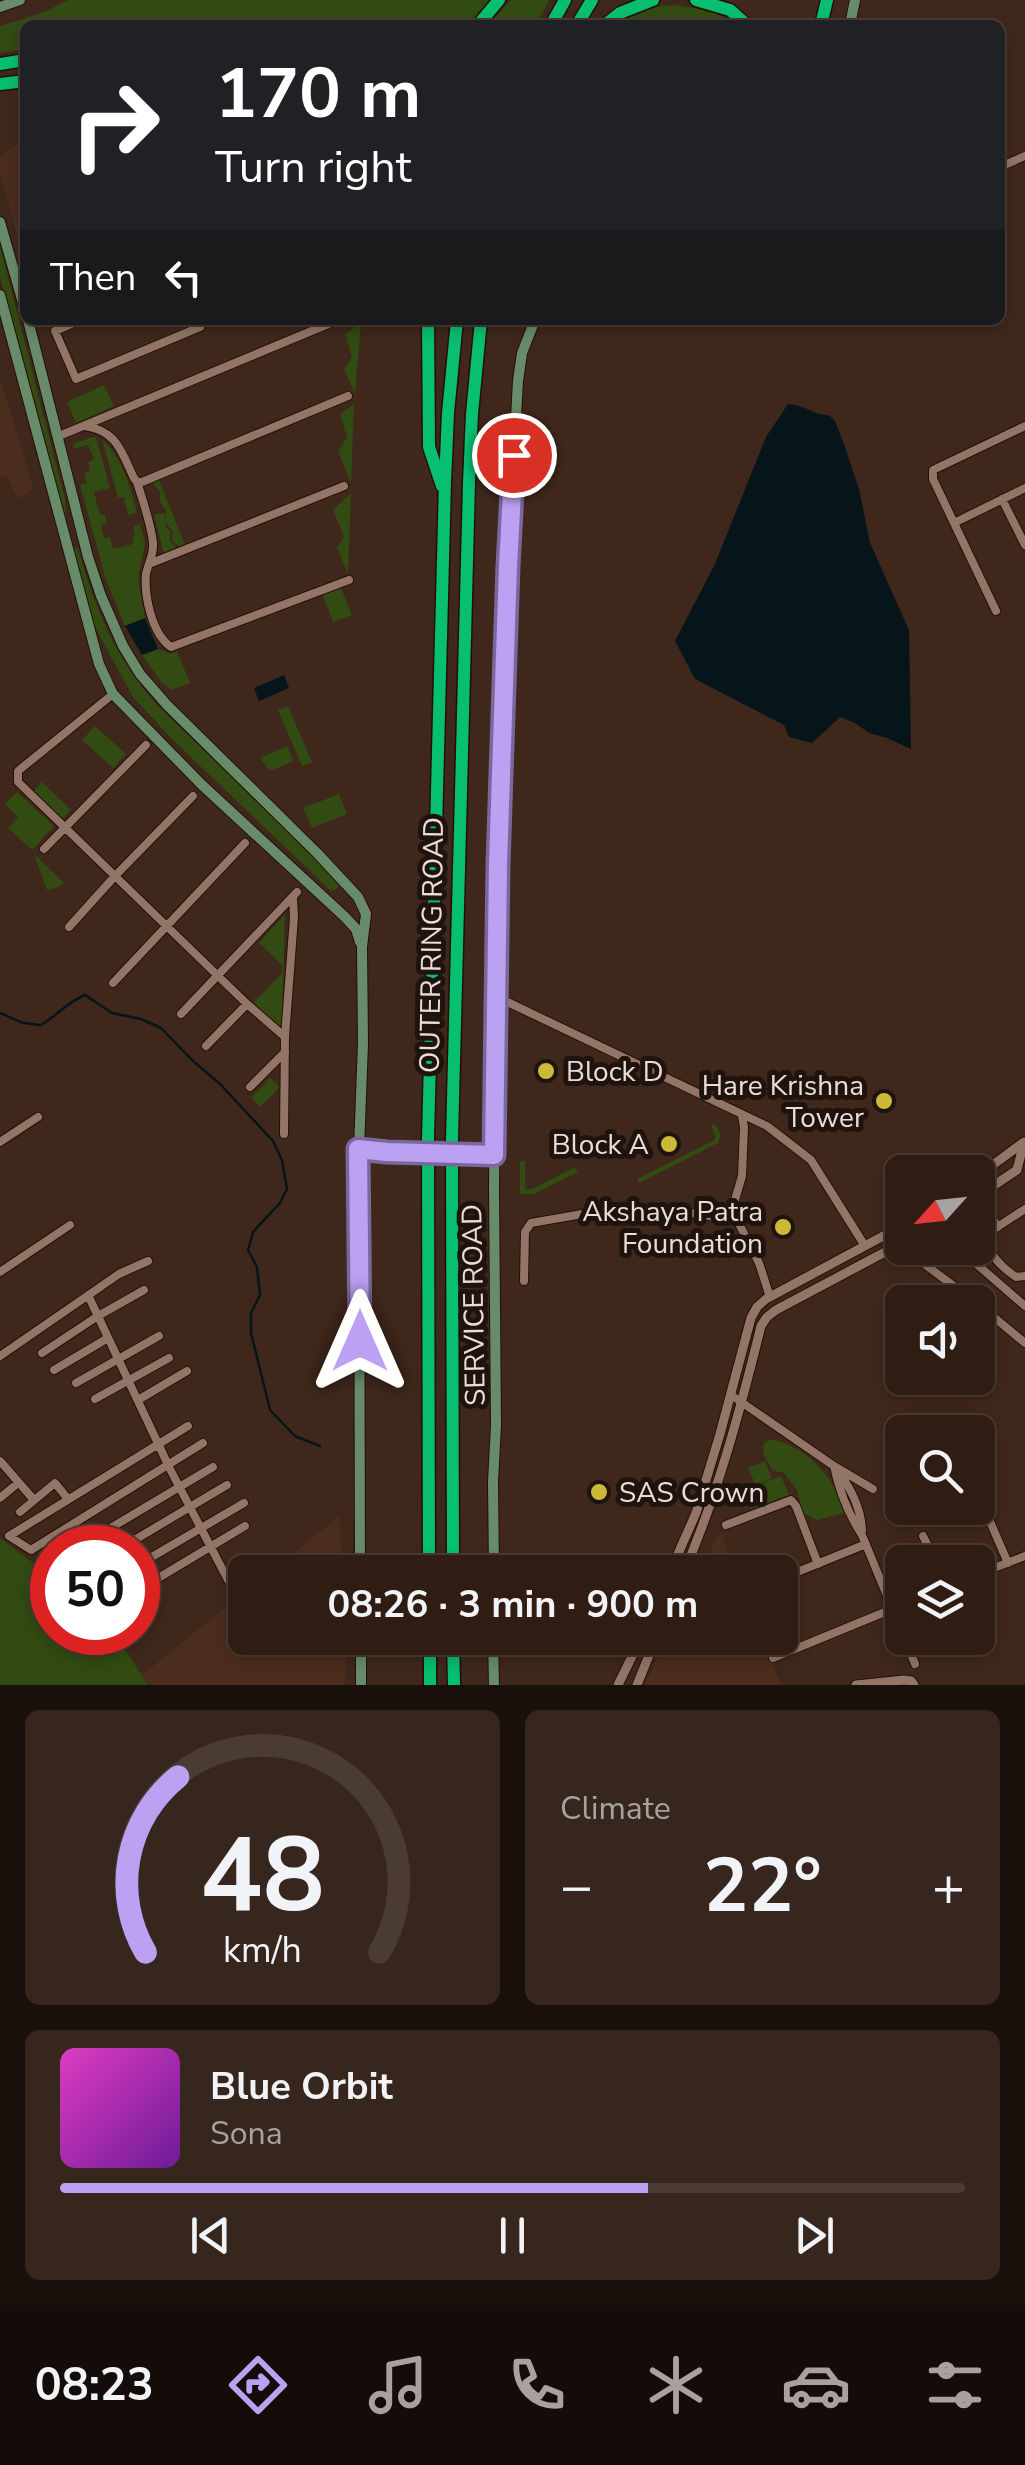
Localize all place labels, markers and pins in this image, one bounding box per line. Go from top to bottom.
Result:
pin [472,413,557,498]
place label: Block D [566,1053,664,1091]
marker: Block D [535,1060,557,1082]
place label: Hare Krishna Tower [702,1067,864,1137]
marker: Hare Krishna Tower [873,1090,895,1112]
place label: Block A [552,1126,649,1164]
marker: Block A [658,1133,680,1155]
place label: Akshaya Patra Foundation [582,1193,763,1263]
marker: Akshaya Patra Foundation [772,1216,794,1238]
place label: SAS Crown [619,1474,764,1512]
marker: SAS Crown [588,1481,610,1503]

